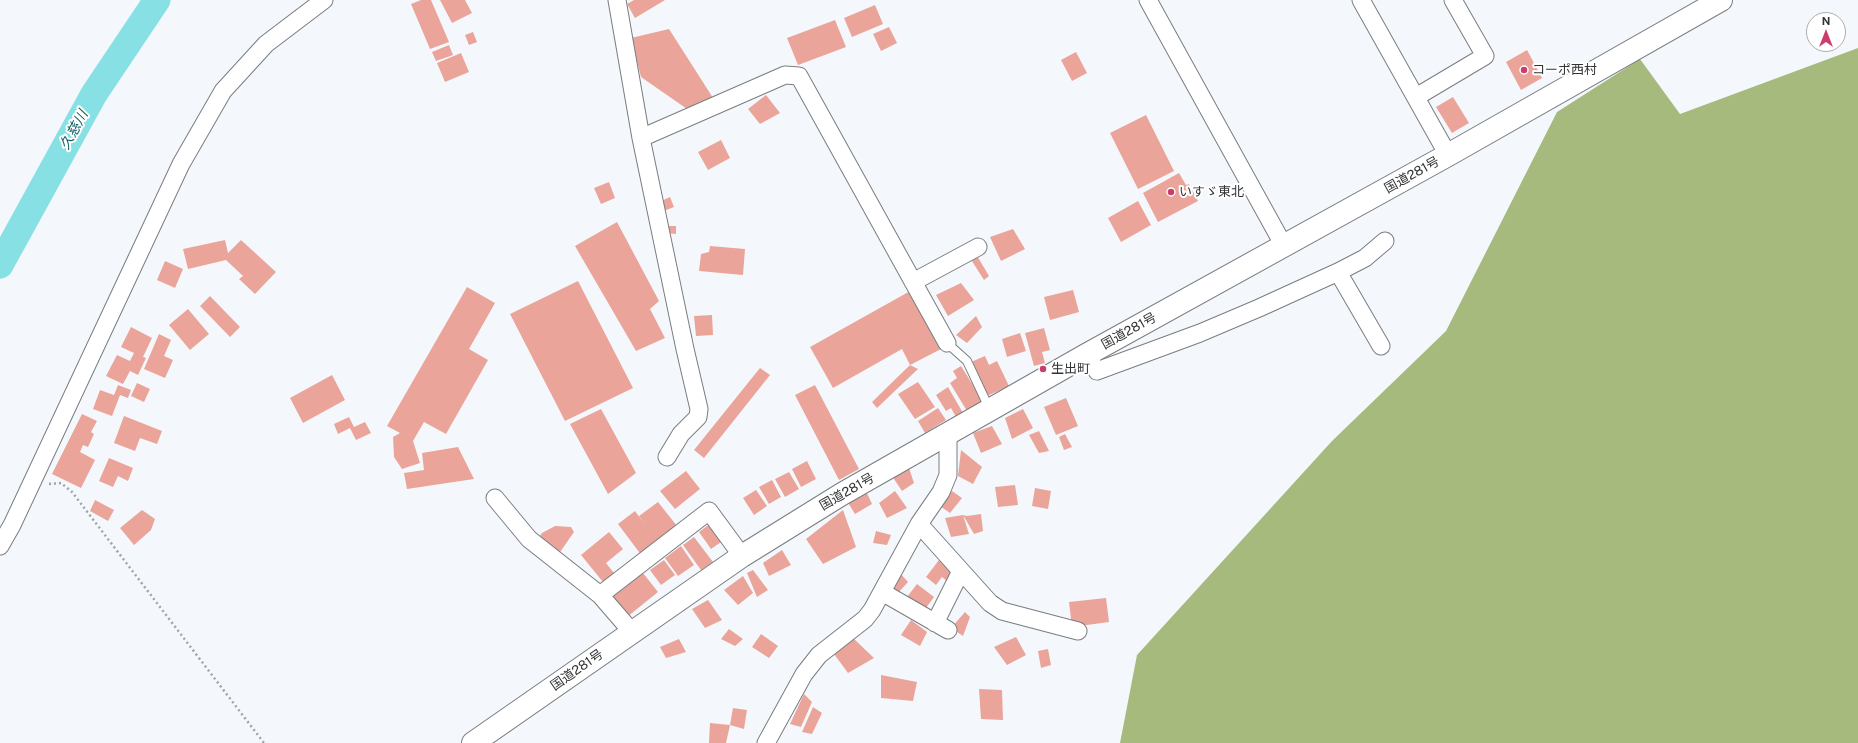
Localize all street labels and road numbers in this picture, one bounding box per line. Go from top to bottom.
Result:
street label: 国道281号 [1382,154,1442,196]
street label: 国道281号 [1099,310,1159,352]
street label: 国道281号 [817,470,877,514]
street label: 国道281号 [548,646,606,694]

